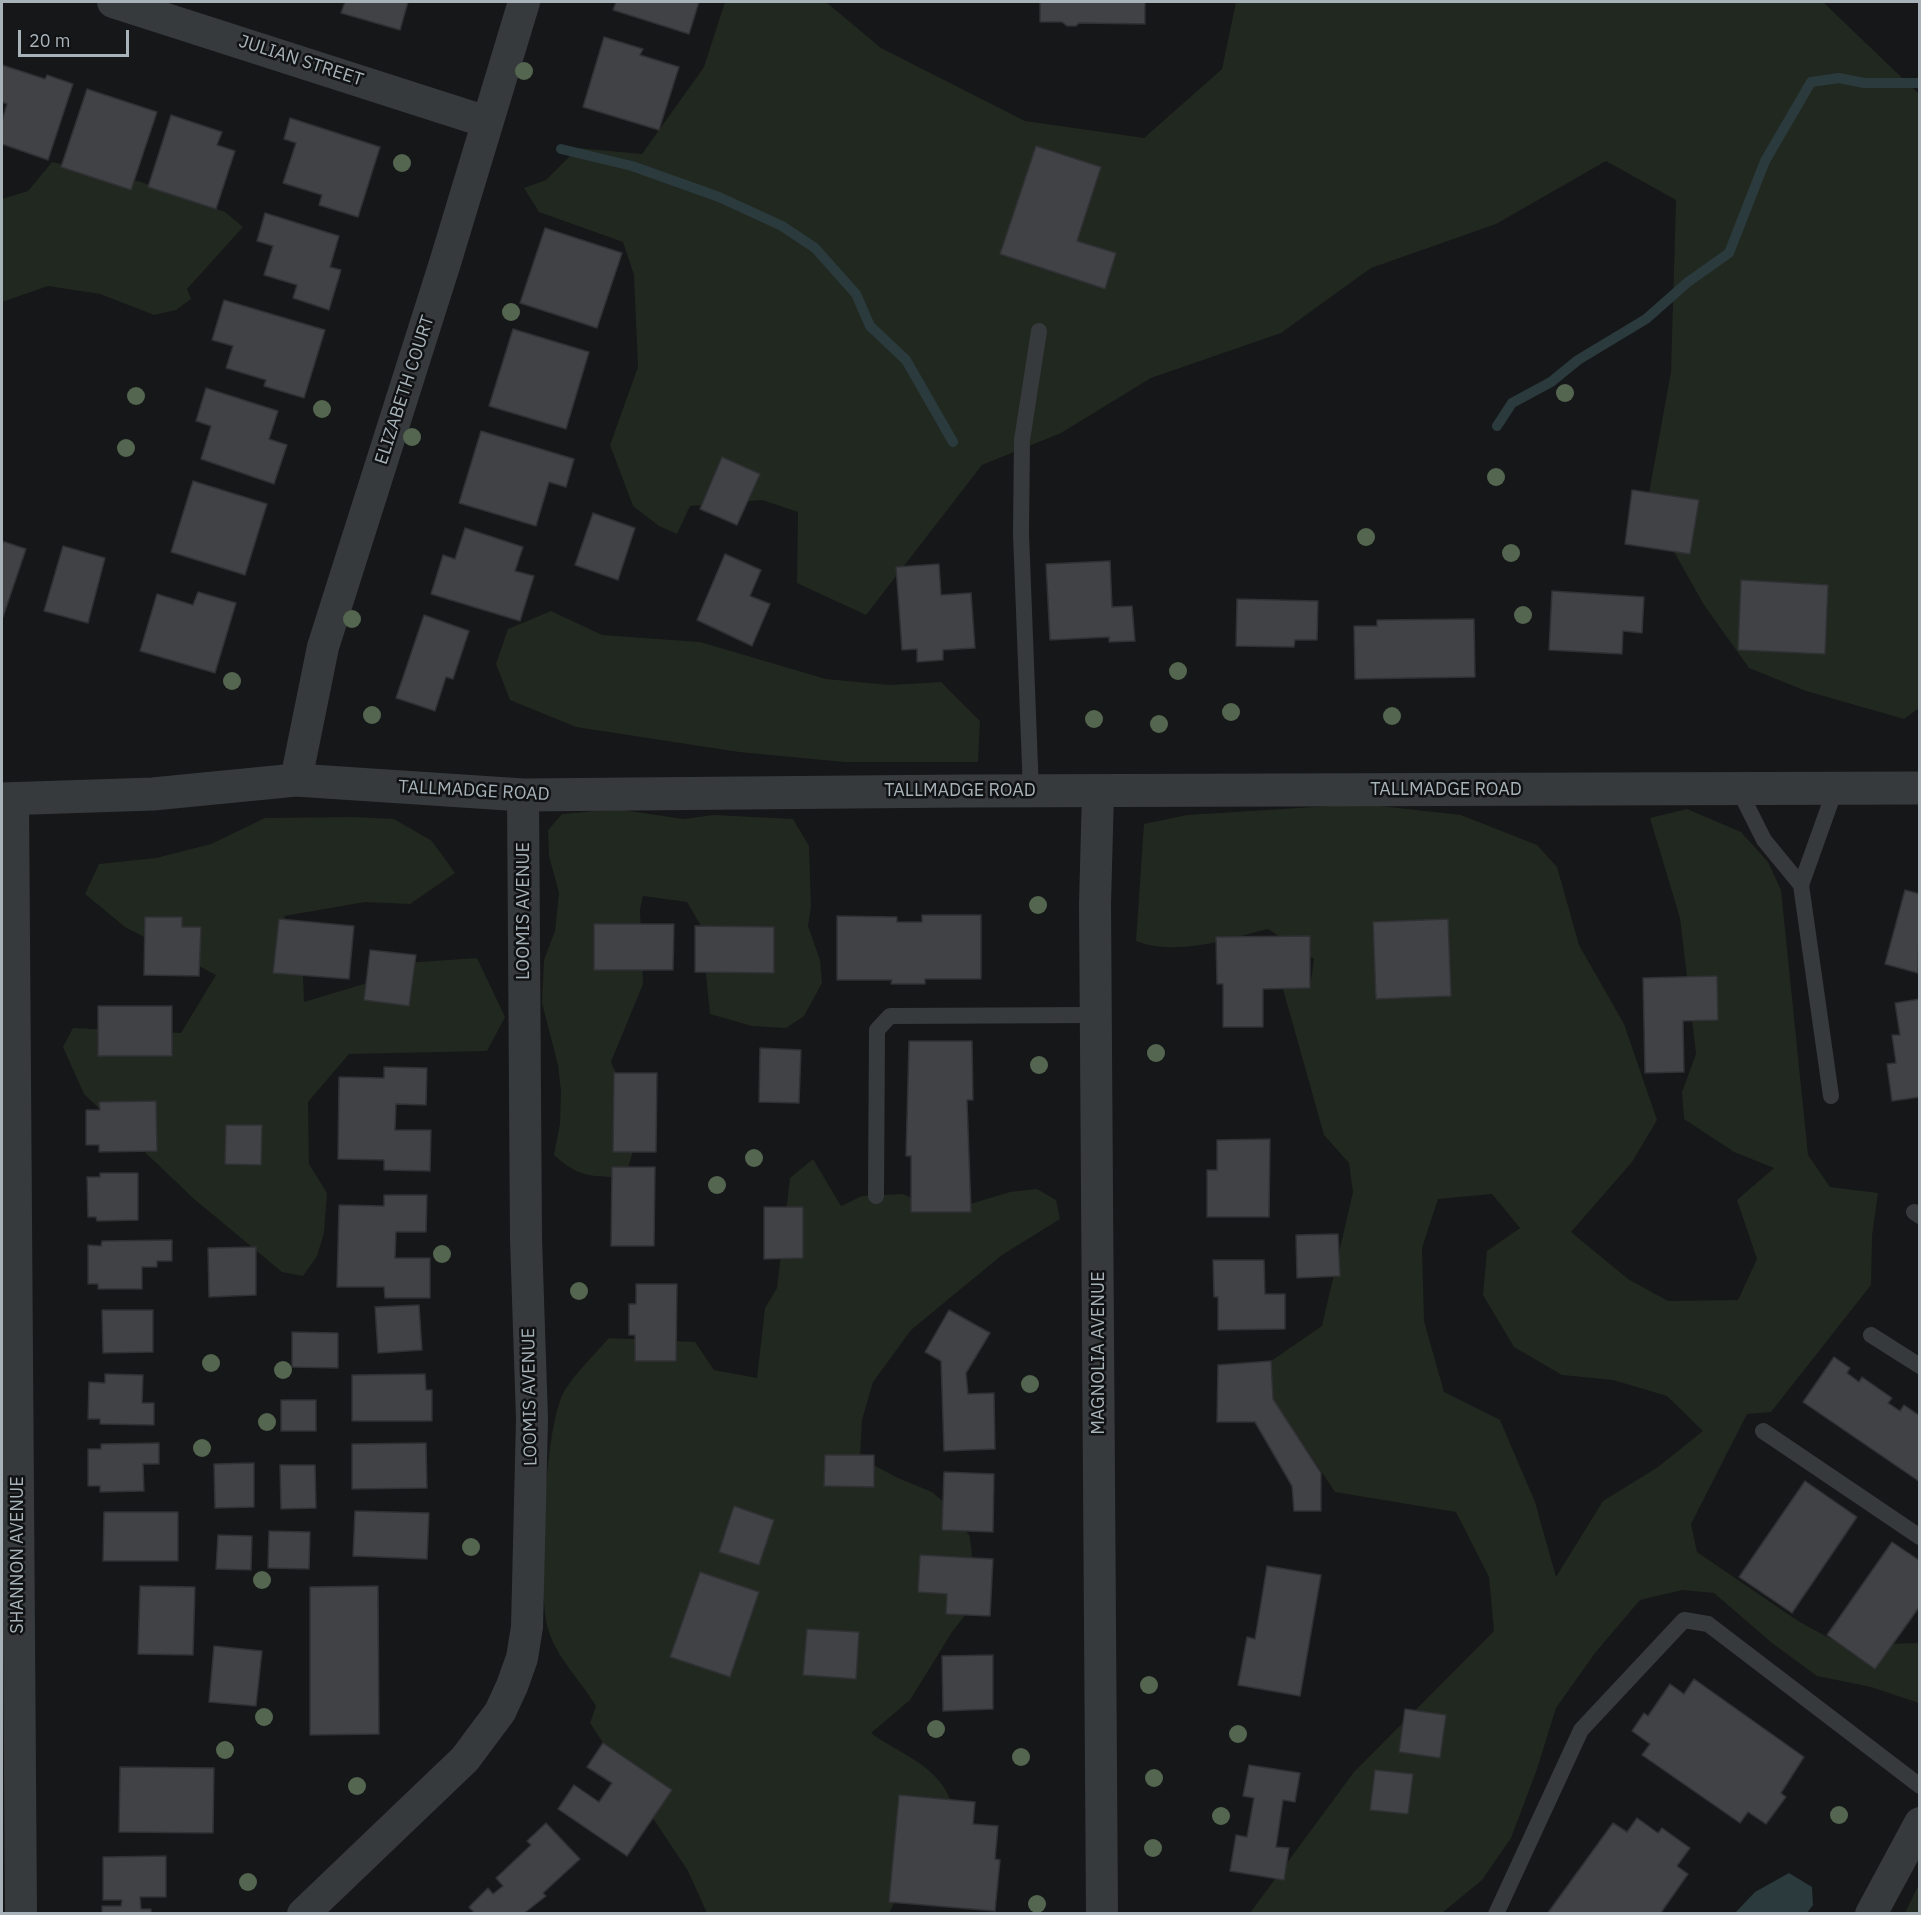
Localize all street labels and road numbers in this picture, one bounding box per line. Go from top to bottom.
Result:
street label: JULIAN STREET [236,31,366,91]
street label: ELIZABETH COURT [371,313,439,467]
street label: TALLMADGE ROAD [398,776,550,806]
street label: TALLMADGE ROAD [1370,779,1522,801]
street label: TALLMADGE ROAD [884,780,1036,802]
street label: LOOMIS AVENUE [513,842,535,980]
street label: MAGNOLIA AVENUE [1088,1271,1110,1435]
street label: LOOMIS AVENUE [518,1328,542,1466]
street label: SHANNON AVENUE [7,1476,29,1634]

